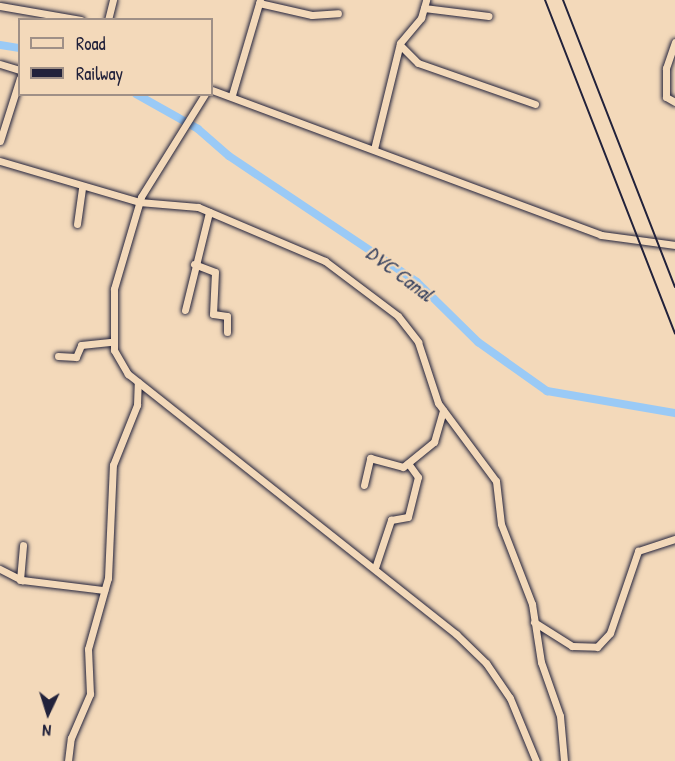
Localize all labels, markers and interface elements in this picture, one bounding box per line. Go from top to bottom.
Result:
legend [18,18,213,96]
text: Road [76,31,106,56]
text: Railway [76,61,123,86]
water label: DVC Canal [362,240,438,306]
north arrow [18,683,78,743]
text: N [42,720,52,742]

